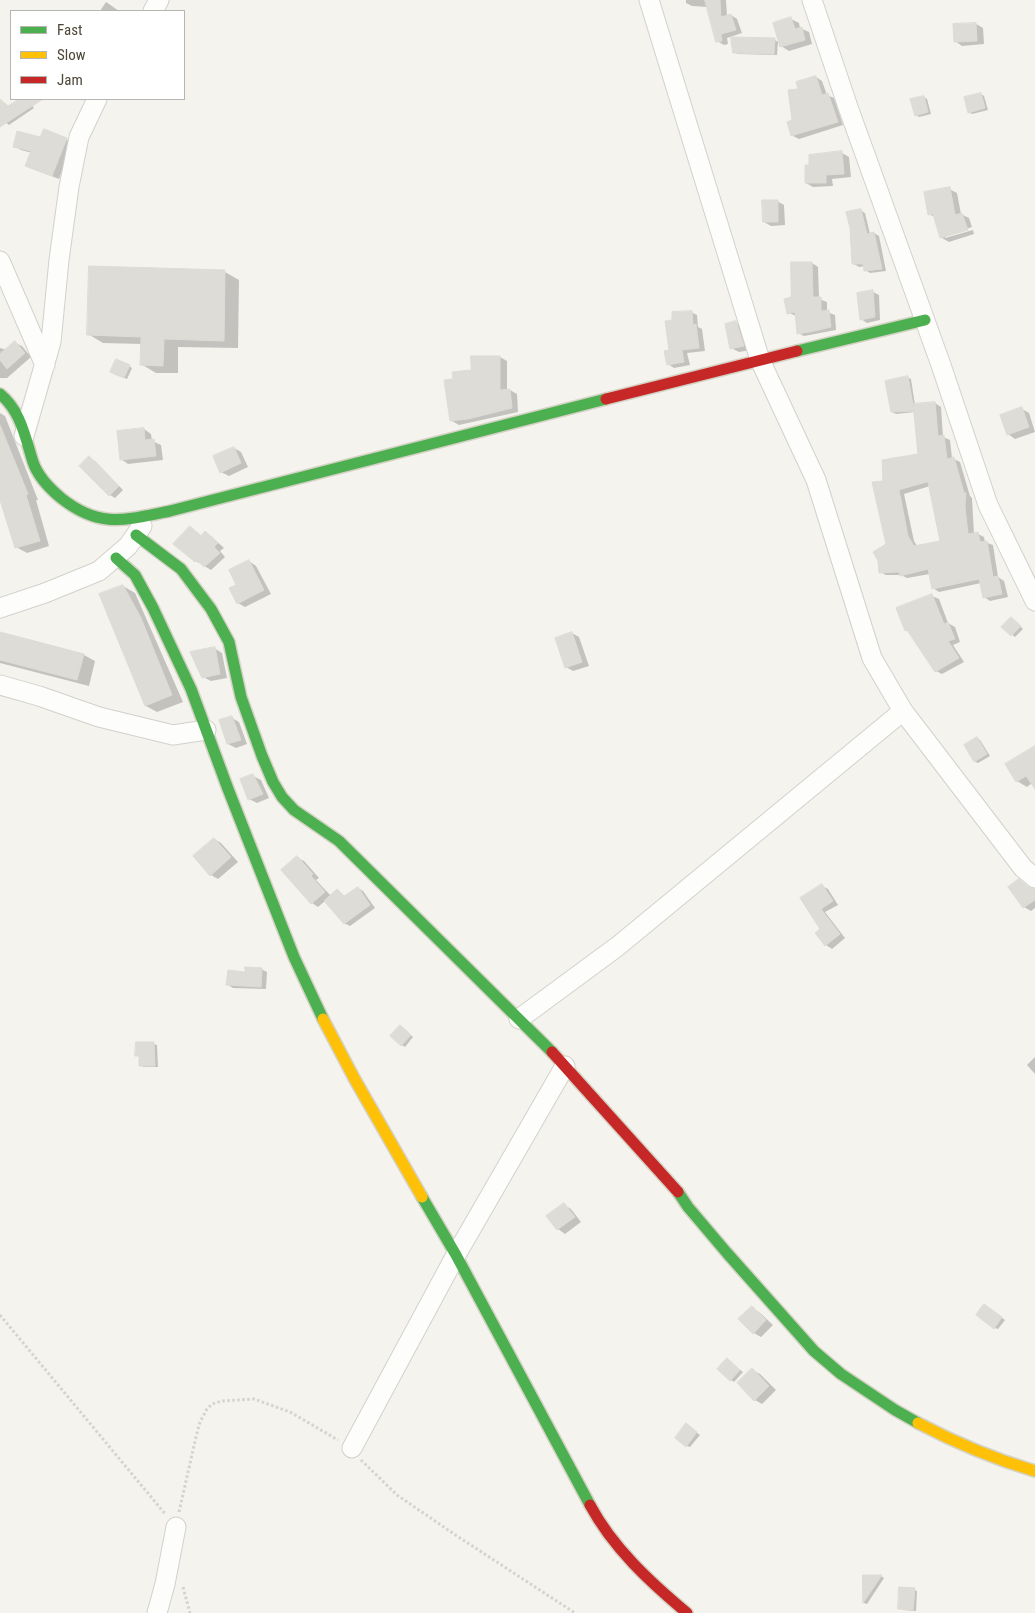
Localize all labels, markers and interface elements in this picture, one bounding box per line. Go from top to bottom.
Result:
legend [10,10,185,100]
text: Fast [57,21,82,39]
text: Slow [57,46,86,64]
text: Jam [57,71,83,89]

